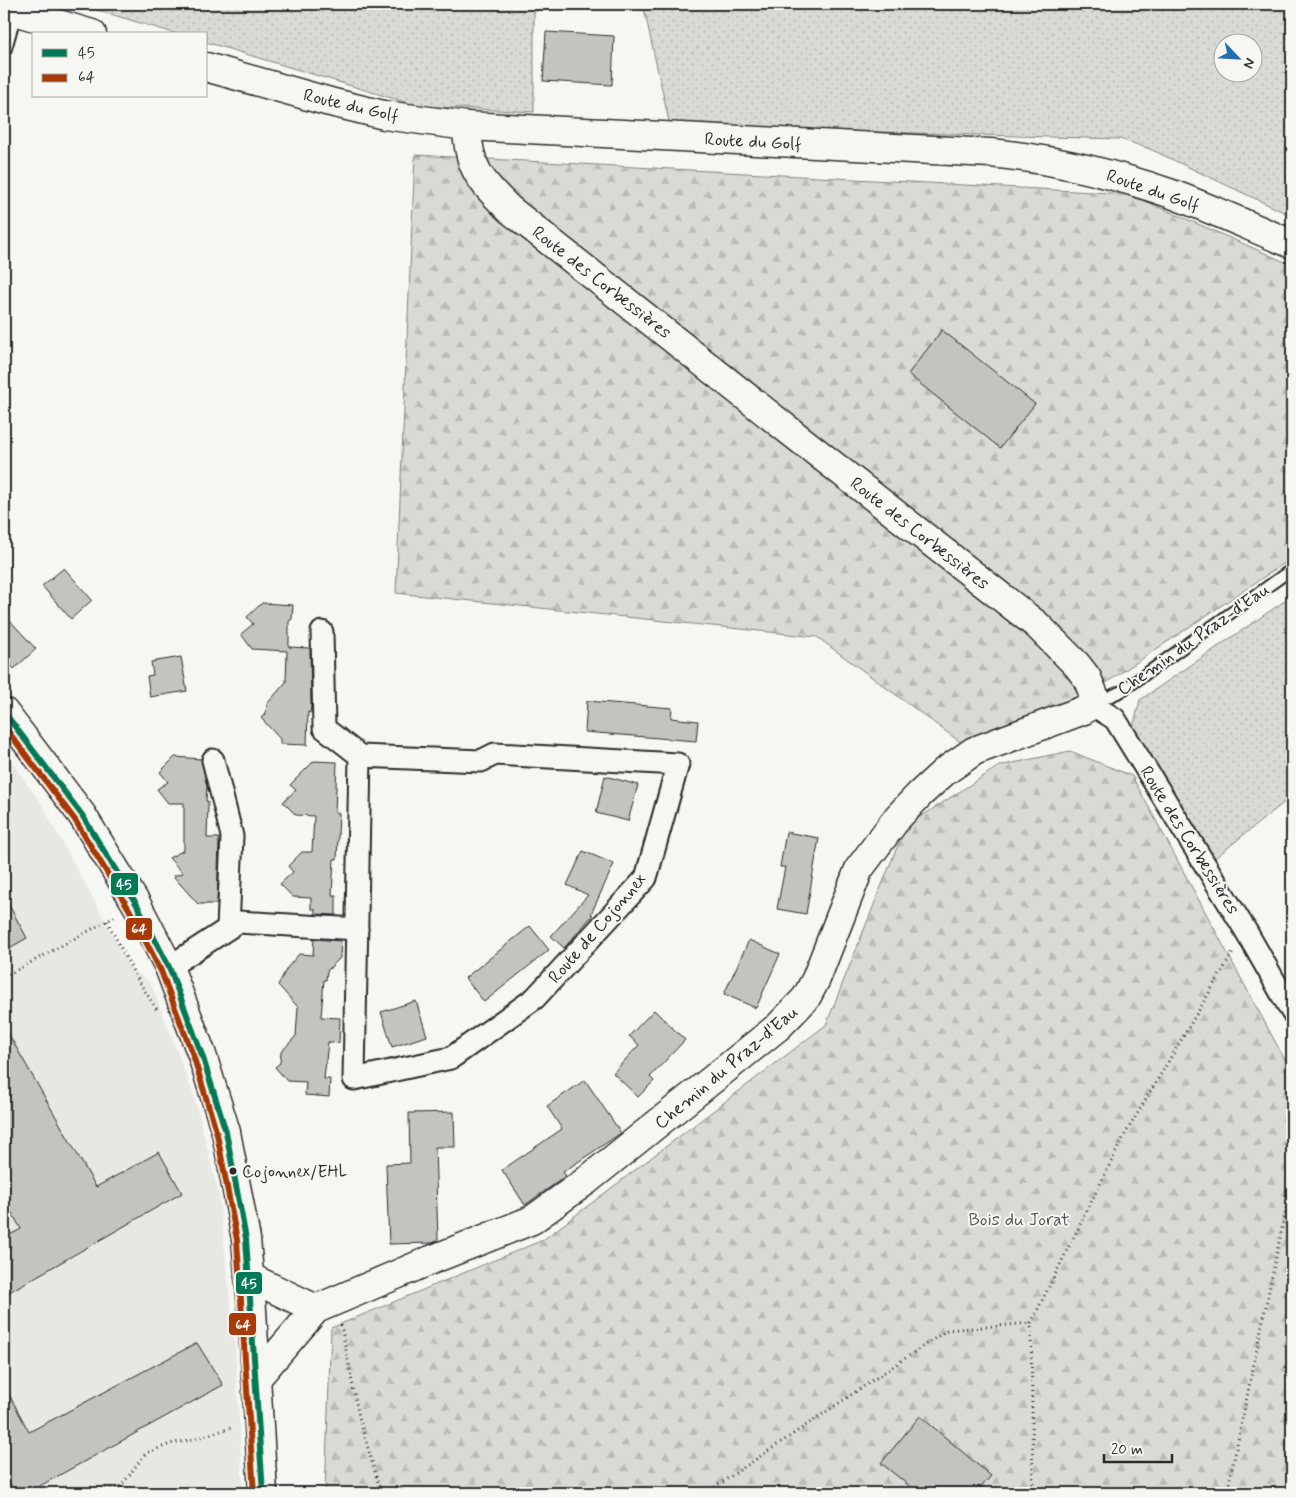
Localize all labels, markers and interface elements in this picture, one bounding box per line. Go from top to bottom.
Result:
legend [32,32,208,98]
north arrow [1214,32,1264,82]
text: 45 [78,44,95,64]
text: N [1239,55,1259,71]
text: 64 [78,68,95,88]
street label: Route du Golf [301,83,401,129]
street label: Route du Golf [704,127,802,157]
street label: Route du Golf [1103,164,1202,218]
street label: Route des Corbessières [527,221,676,345]
street label: Route des Corbessières [845,472,994,596]
street label: Chemin du Praz-d'Eau [1113,578,1275,701]
street label: Route des Corbessières [1134,762,1245,919]
street label: Route de Cojonnex [543,868,653,989]
line badge: 45 [110,872,139,896]
text: 45 [116,876,132,894]
line badge: 64 [125,917,153,941]
text: 64 [131,920,147,938]
street label: Chemin du Praz-d'Eau [650,1000,804,1135]
place label: Cojonnex/EHL [242,1161,348,1184]
marker: Cojonnex/EHL [228,1166,238,1176]
park label: Bois du Jorat [968,1208,1070,1232]
line badge: 45 [235,1271,263,1295]
text: 45 [241,1275,257,1293]
line badge: 64 [228,1312,257,1336]
text: 64 [235,1316,251,1334]
scale bar [1104,1432,1171,1464]
text: 20 m [1111,1440,1143,1460]

